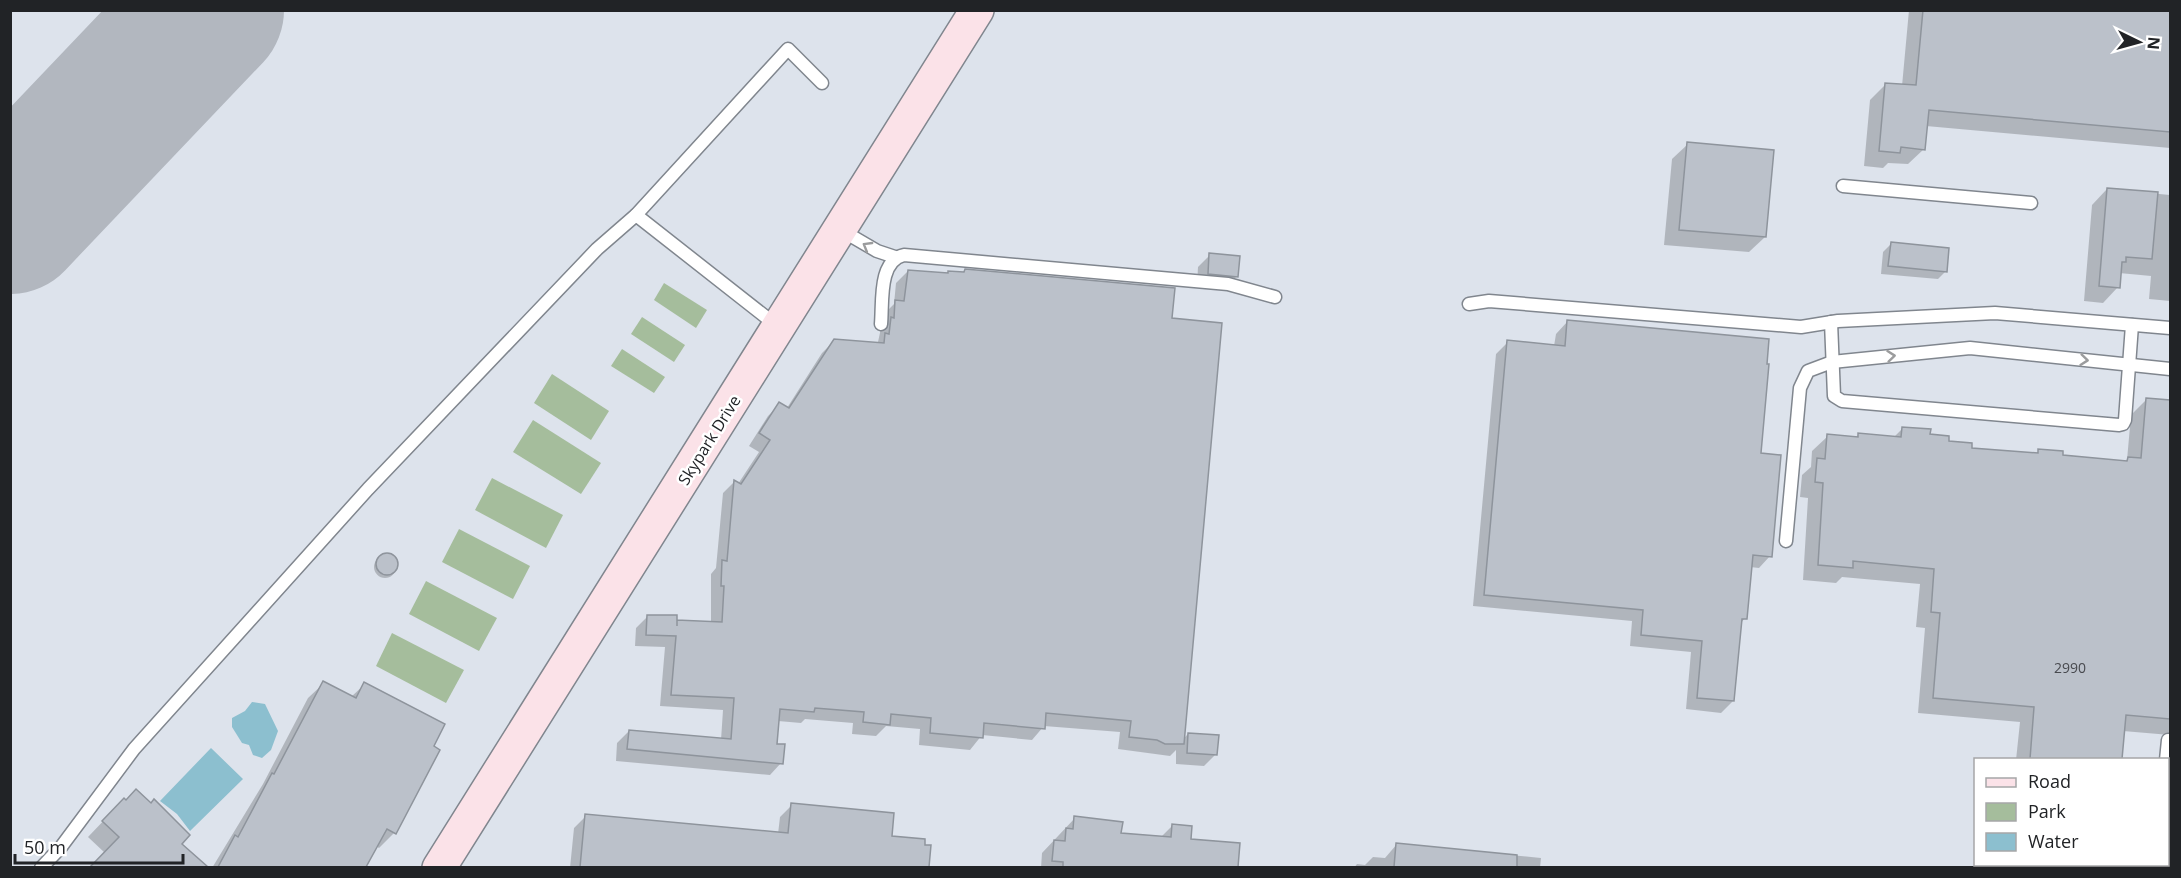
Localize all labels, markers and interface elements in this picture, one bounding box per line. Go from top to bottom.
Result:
north arrow [2109,12,2169,72]
text: N [2142,36,2165,51]
one-way arrow [863,241,873,253]
one-way arrow [1886,350,1895,363]
one-way arrow [2080,354,2089,366]
street label: Skypark Drive [673,391,745,489]
house number: 2990 [2054,658,2086,677]
legend [1974,758,2169,866]
text: Road [2028,769,2071,793]
text: Park [2028,799,2066,823]
scale bar [15,827,183,865]
text: Water [2028,829,2079,853]
text: 50 m [24,835,66,859]

